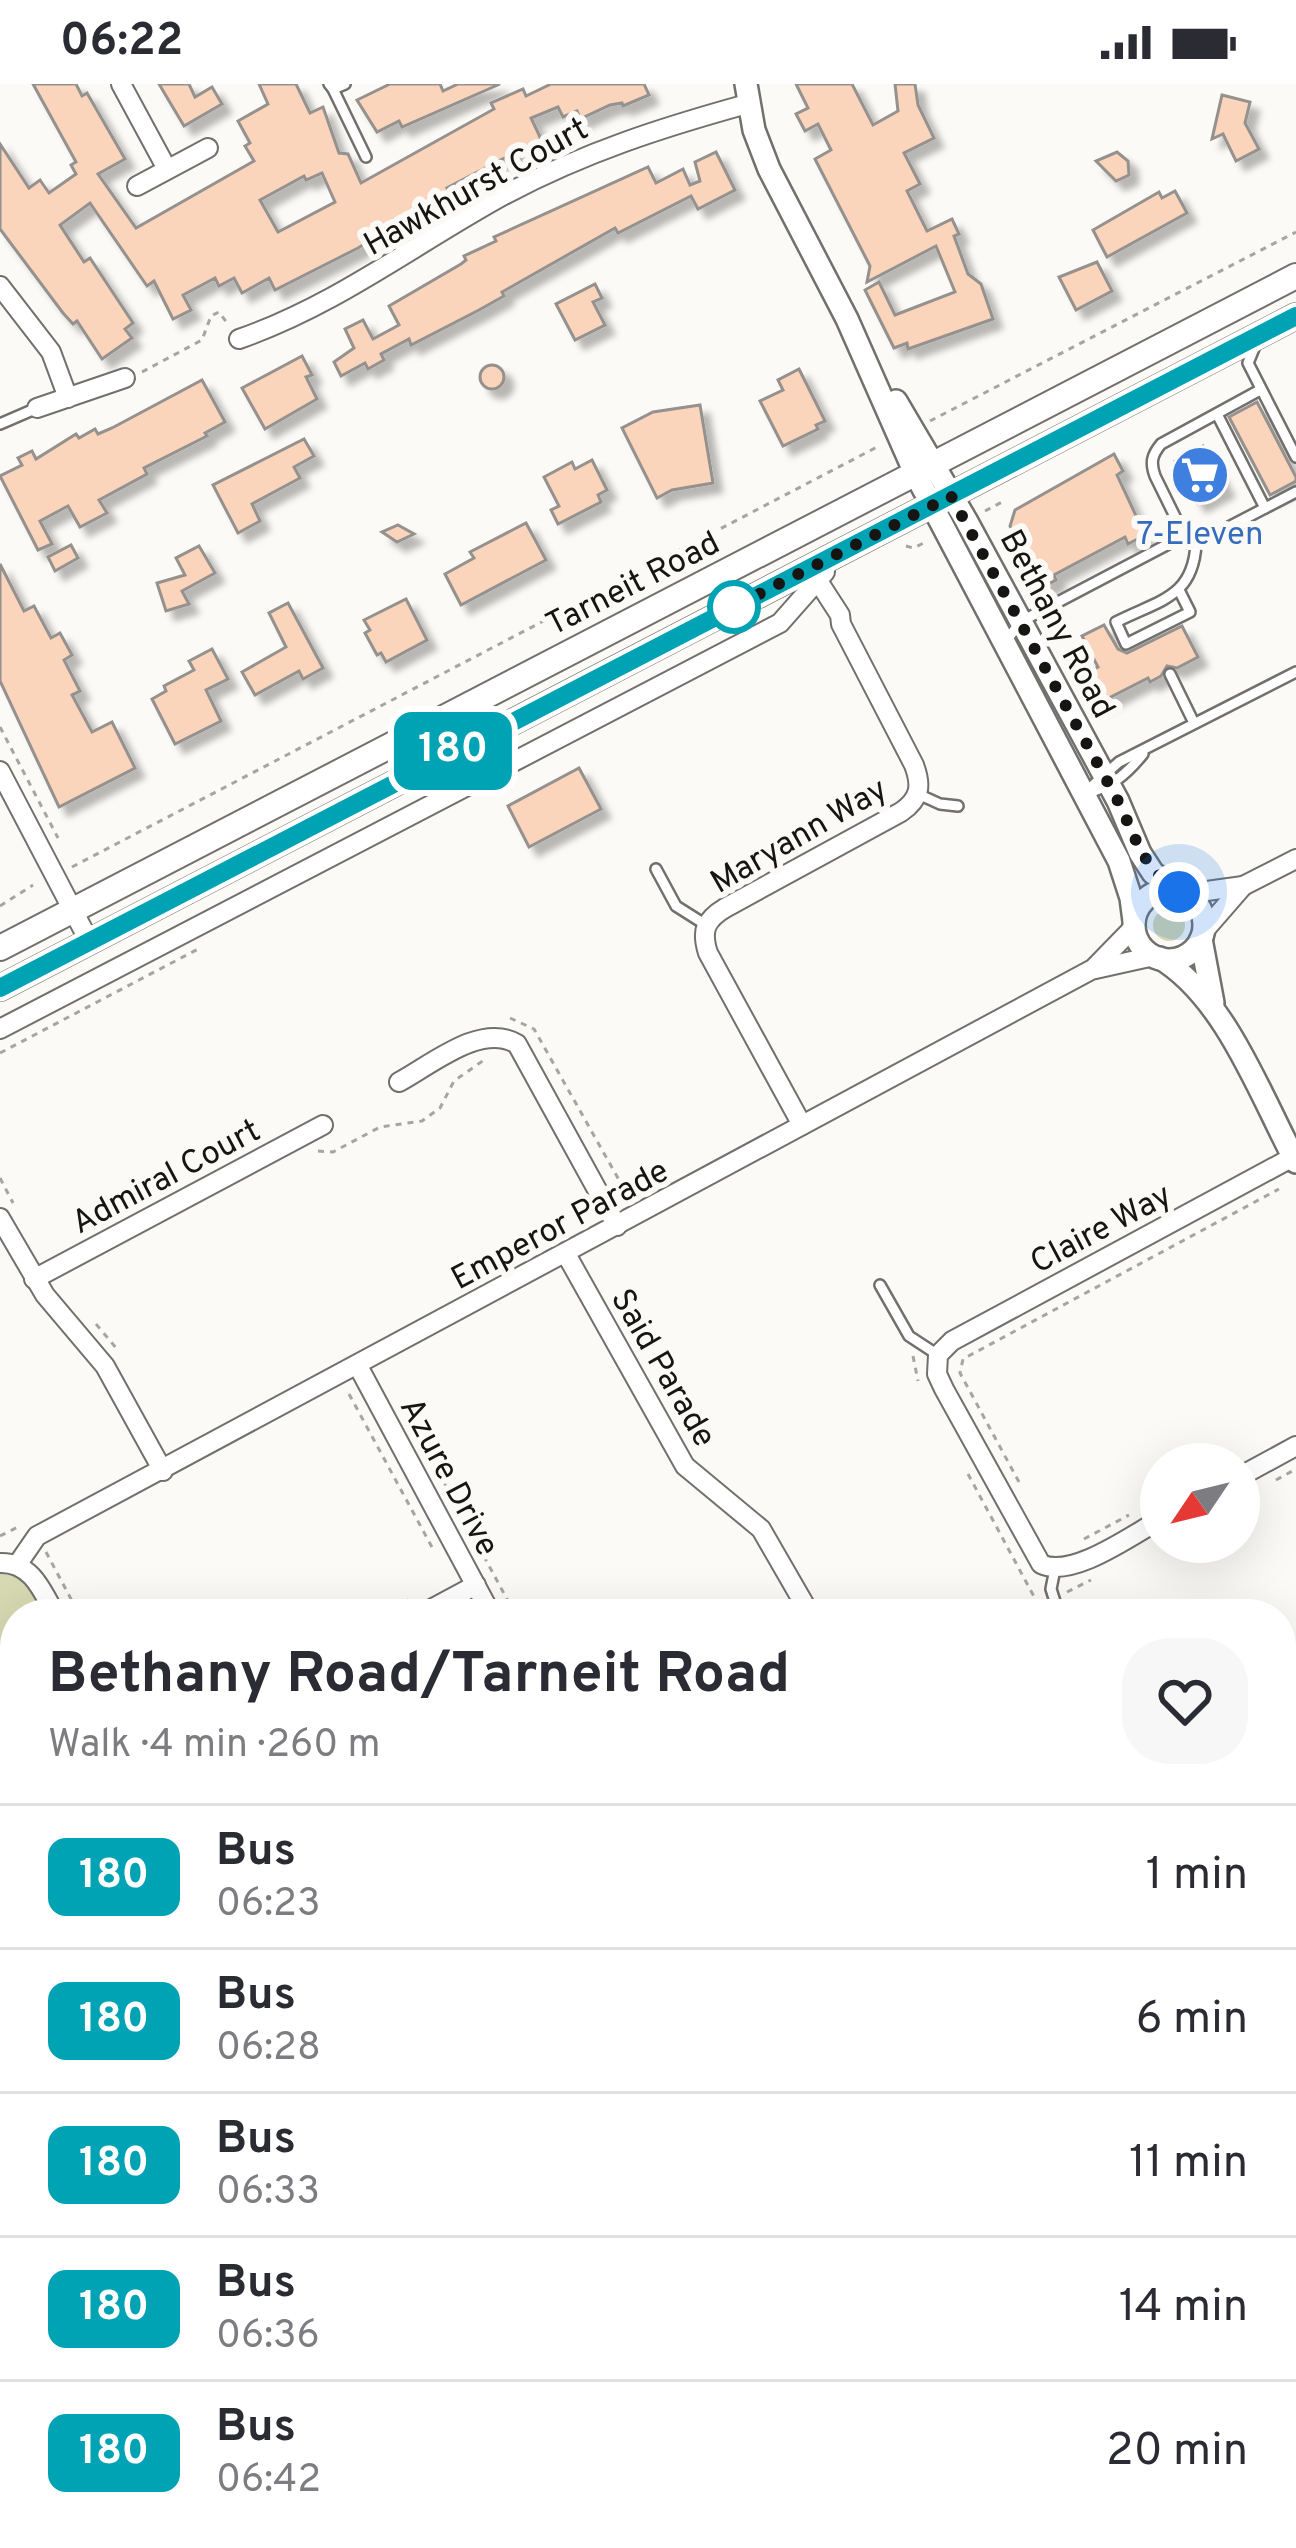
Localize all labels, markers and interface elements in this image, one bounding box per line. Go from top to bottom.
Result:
text: 06:22 [60,14,183,71]
street label: Hawkhurst Court [357,110,596,267]
supermarket icon: 7-Eleven [1169,444,1231,506]
place label: 7-Eleven [1136,515,1264,557]
street label: Bethany Road [988,523,1123,726]
street label: Tarneit Road [540,524,728,647]
unlabelled marker [709,582,759,632]
line badge: 180 [384,712,522,790]
text: 180 [418,724,488,777]
street label: Maryann Way [704,770,896,905]
your location [1149,862,1209,922]
street label: Admiral Court [65,1111,268,1246]
street label: Emperor Parade [445,1152,677,1301]
street label: Claire Way [1024,1176,1180,1285]
street label: Said Parade [599,1282,724,1456]
street label: Azure Drive [388,1391,507,1564]
north arrow [1140,1443,1260,1563]
map controls [1140,1443,1260,1563]
button: heart [1122,1638,1248,1764]
text: Bethany Road/Tarneit Road [48,1641,790,1713]
text: Walk · 4 min · 260 m [48,1722,381,1771]
text: Bus [216,1824,296,1881]
text: 1 min [1146,1848,1248,1905]
text: 180 [79,1850,149,1903]
text: 06:23 [216,1881,320,1930]
text: Bus [216,1968,296,2025]
text: 6 min [1136,1992,1248,2049]
text: 180 [79,1994,149,2047]
text: 06:28 [216,2025,321,2074]
text: Bus [216,2112,296,2169]
text: 11 min [1129,2136,1248,2193]
text: 180 [79,2138,149,2191]
text: 06:33 [216,2169,320,2218]
text: Bus [216,2256,296,2313]
text: 14 min [1119,2280,1248,2337]
text: 180 [79,2282,149,2335]
text: 06:36 [216,2313,320,2362]
text: Bus [216,2400,296,2457]
text: 20 min [1106,2424,1248,2481]
text: 180 [79,2426,149,2479]
text: 06:42 [216,2457,321,2506]

